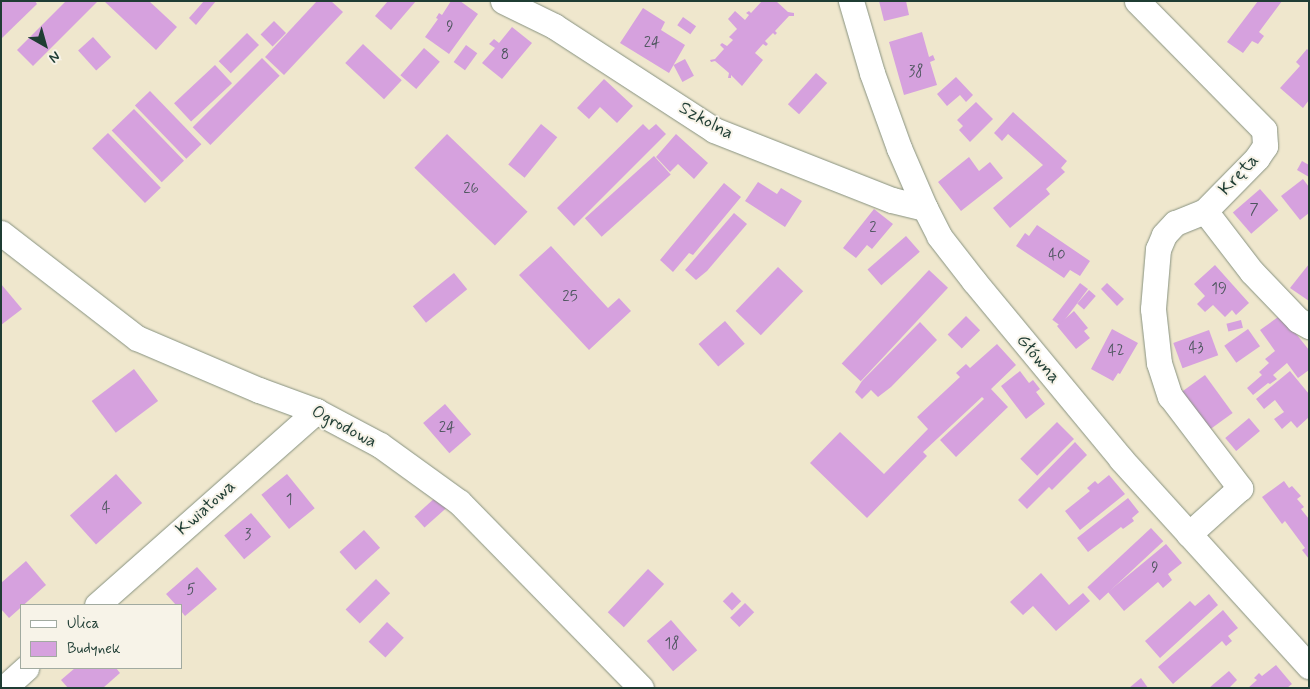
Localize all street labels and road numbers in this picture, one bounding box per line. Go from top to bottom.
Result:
street label: Szkolna [675,97,737,145]
street label: Kręta [1215,150,1263,200]
street label: Główna [1011,330,1065,388]
street label: Ogrodowa [308,401,380,453]
street label: Kwiatowa [172,476,240,540]

